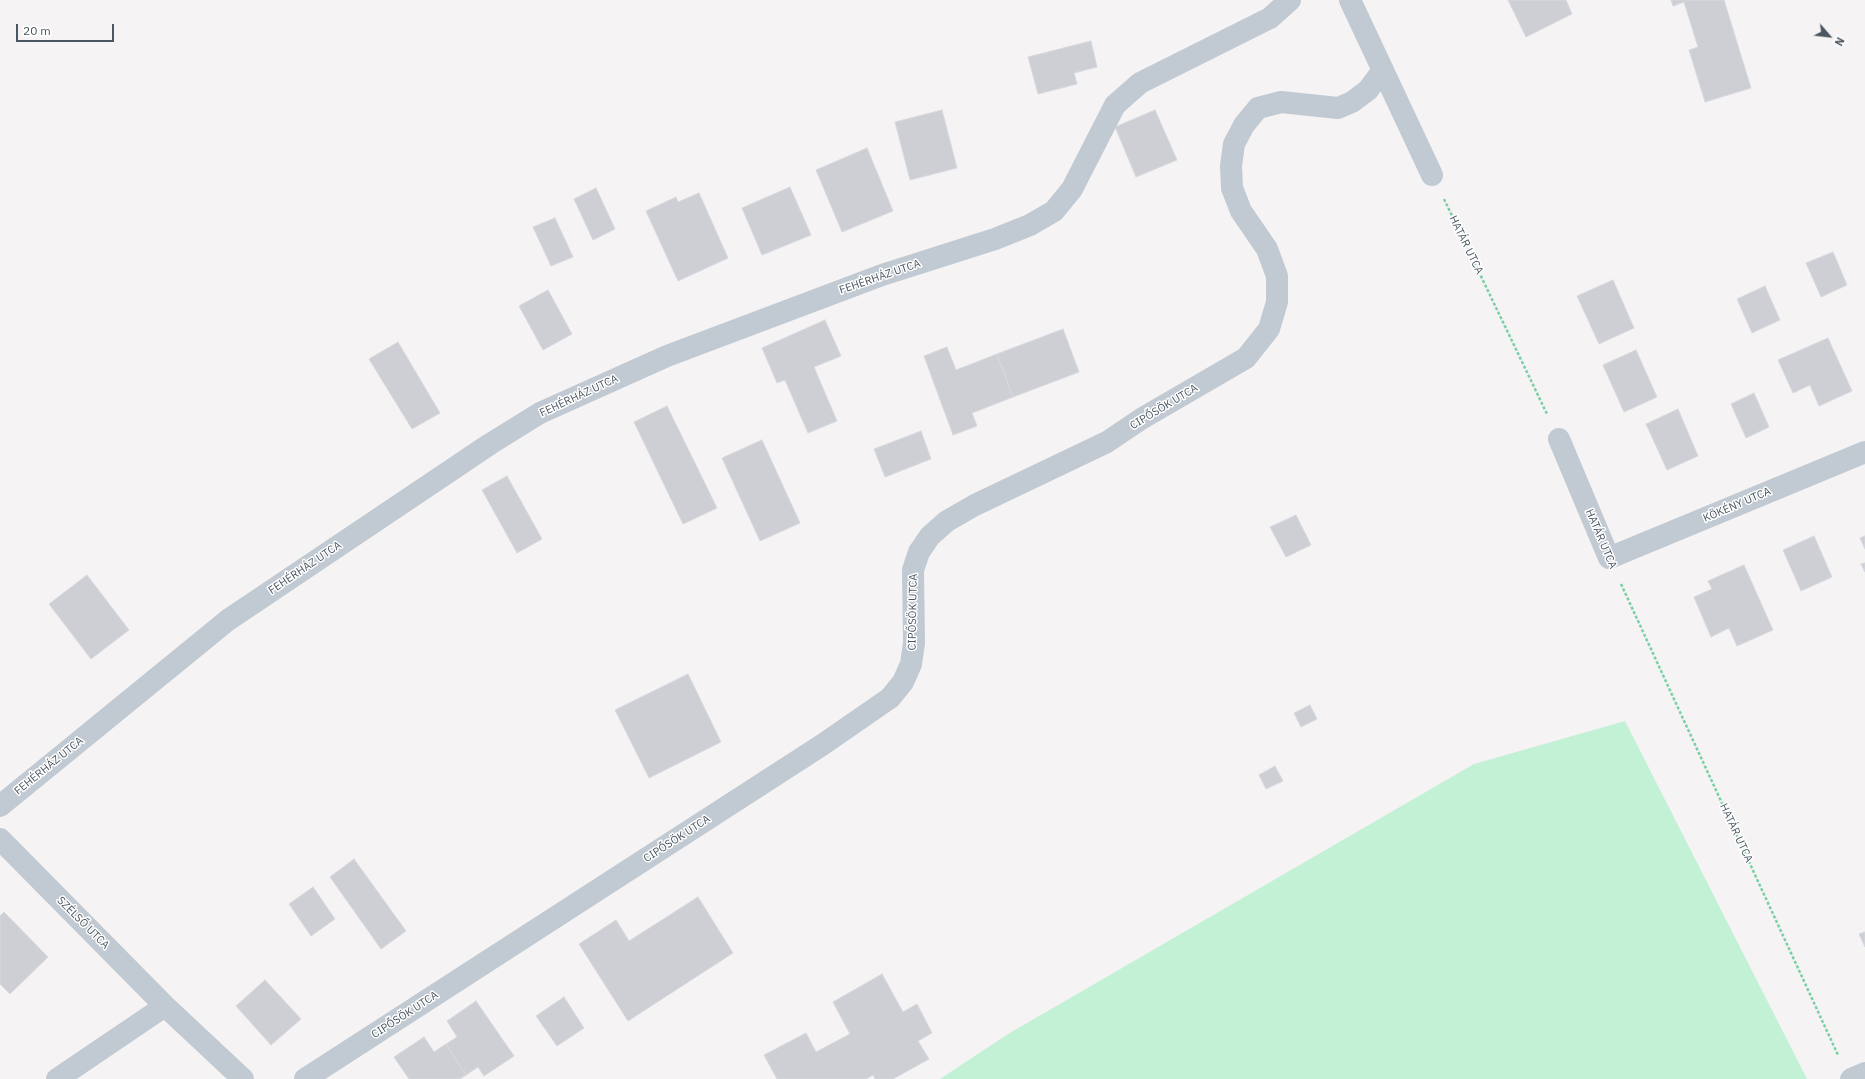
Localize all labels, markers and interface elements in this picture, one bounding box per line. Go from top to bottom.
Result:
scale bar [18,16,116,42]
north arrow [1809,16,1849,56]
text: 20 m [23,23,51,38]
text: N [1832,35,1848,48]
street label: HATÁR UTCA [1446,213,1486,277]
street label: FEHÉRHÁZ UTCA [838,257,922,297]
street label: FEHÉRHÁZ UTCA [538,372,620,420]
street label: CIPŐSÖK UTCA [1128,382,1200,432]
street label: KÖKÉNY UTCA [1701,485,1773,525]
street label: HATÁR UTCA [1582,507,1620,571]
street label: FEHÉRHÁZ UTCA [266,539,344,597]
street label: CIPŐSÖK UTCA [906,573,920,651]
street label: FEHÉRHÁZ UTCA [12,734,86,798]
street label: HATÁR UTCA [1717,801,1755,865]
street label: CIPŐSÖK UTCA [641,813,713,865]
street label: SZÉLSŐ UTCA [54,894,112,952]
street label: CIPŐSÖK UTCA [369,989,441,1041]

